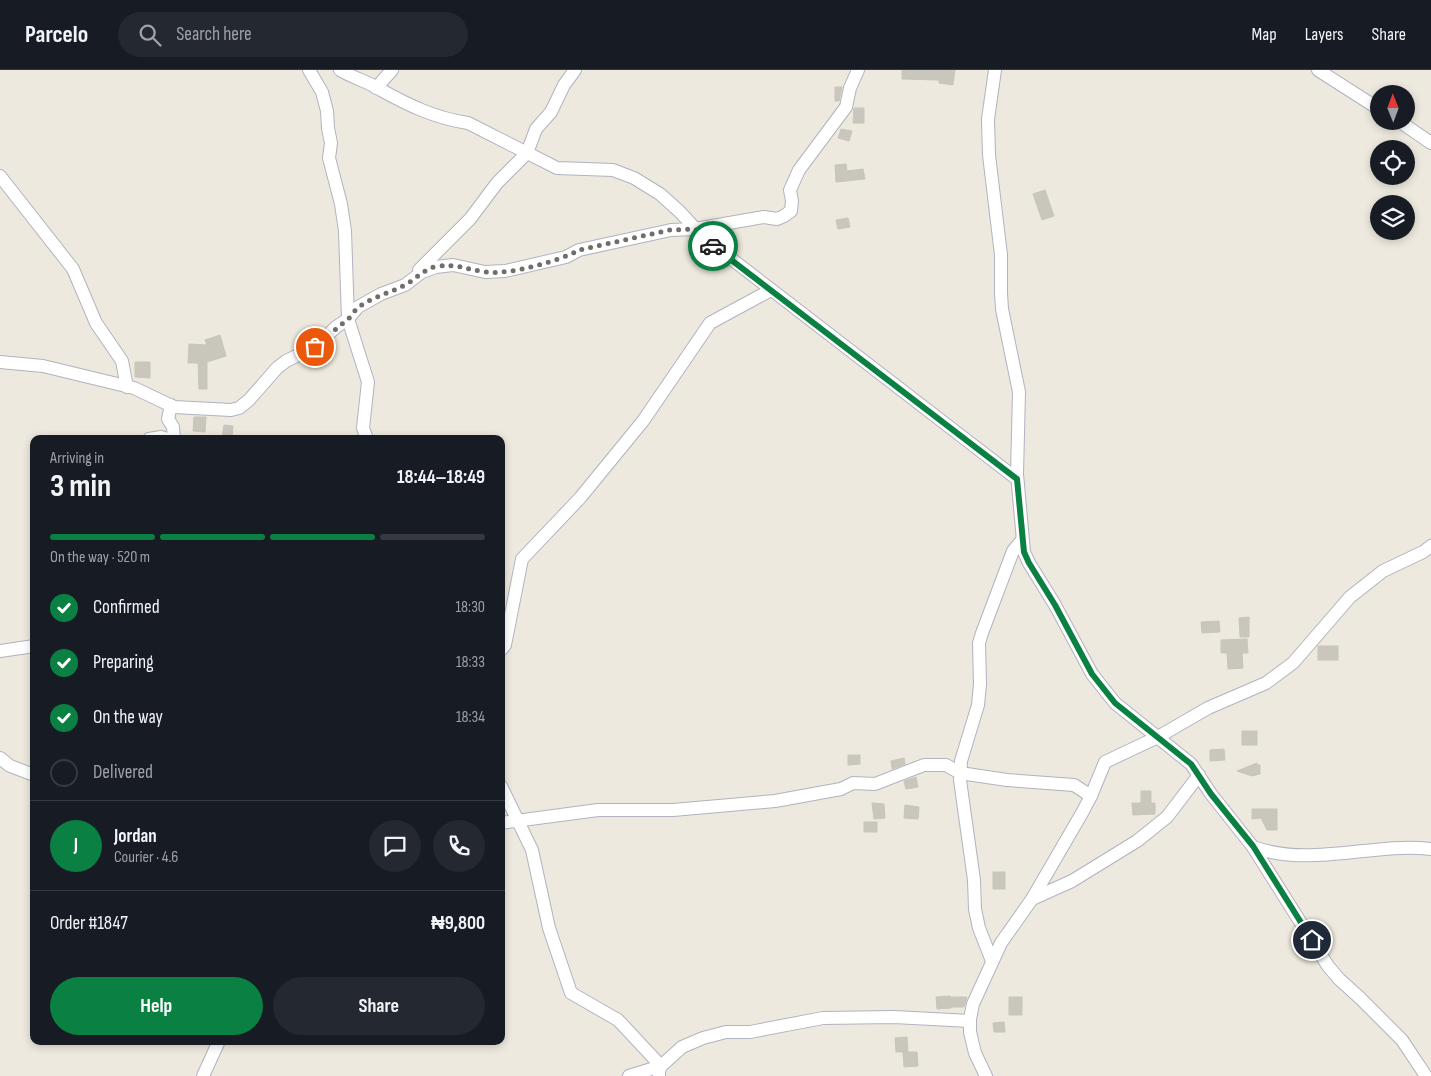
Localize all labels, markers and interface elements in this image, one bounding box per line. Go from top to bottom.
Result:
search box [118,12,468,57]
text: Parcelo [25,20,88,49]
icon: search [136,21,164,49]
text: Search here [176,23,252,46]
text: Map [1252,24,1277,45]
text: Layers [1305,24,1344,45]
text: Share [1372,24,1406,45]
north arrow [1370,85,1415,130]
map controls [1370,85,1415,240]
button: locate [1370,140,1415,185]
button: layers [1370,195,1415,240]
courier [688,221,738,271]
icon: car [699,232,727,260]
pin [294,326,336,368]
icon: bag [301,333,329,361]
text: Arriving in [50,449,104,468]
text: 18:44–18:49 [397,466,485,489]
text: 3 min [50,467,111,506]
text: On the way · 520 m [50,548,150,567]
icon: check [50,594,78,622]
text: Confirmed [93,596,160,619]
text: 18:30 [456,598,485,617]
icon: check [50,649,78,677]
text: Preparing [93,651,154,674]
text: 18:33 [456,653,485,672]
icon: check [50,704,78,732]
text: On the way [93,706,163,729]
text: 18:34 [456,708,485,727]
text: Delivered [93,761,153,784]
button: chat [369,820,421,872]
button: phone [433,820,485,872]
text: Jordan [114,825,157,848]
text: J [74,834,78,857]
text: Courier · 4.6 [114,848,178,867]
text: Order #1847 [50,912,128,935]
text: ₦9,800 [431,912,485,935]
pin [1291,919,1333,961]
icon: home [1298,926,1326,954]
button: Help [50,977,263,1035]
button: Share [273,977,485,1035]

